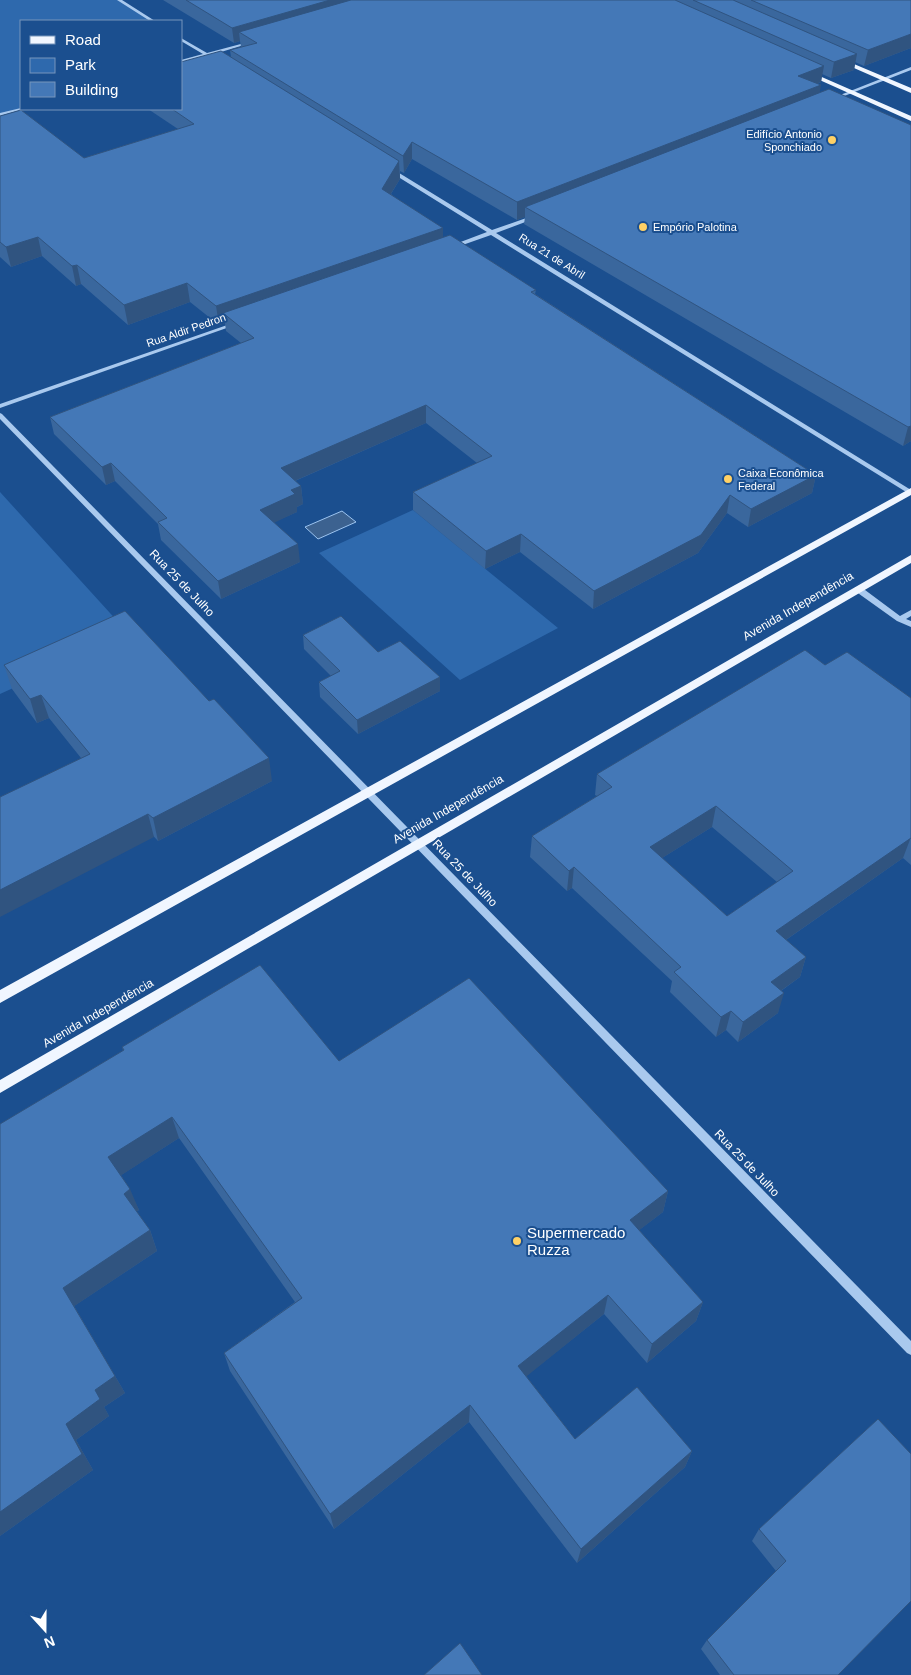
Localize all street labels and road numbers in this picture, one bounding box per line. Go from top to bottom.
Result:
street label: Rua 21 de Abril [517,231,587,281]
street label: Rua Aldir Pedron [145,311,227,349]
street label: Rua 25 de Julho [147,547,218,620]
street label: Avenida Independência [740,568,856,643]
street label: Avenida Independência [390,771,506,846]
street label: Rua 25 de Julho [430,837,501,910]
street label: Avenida Independência [40,975,156,1050]
street label: Rua 25 de Julho [712,1127,783,1200]

